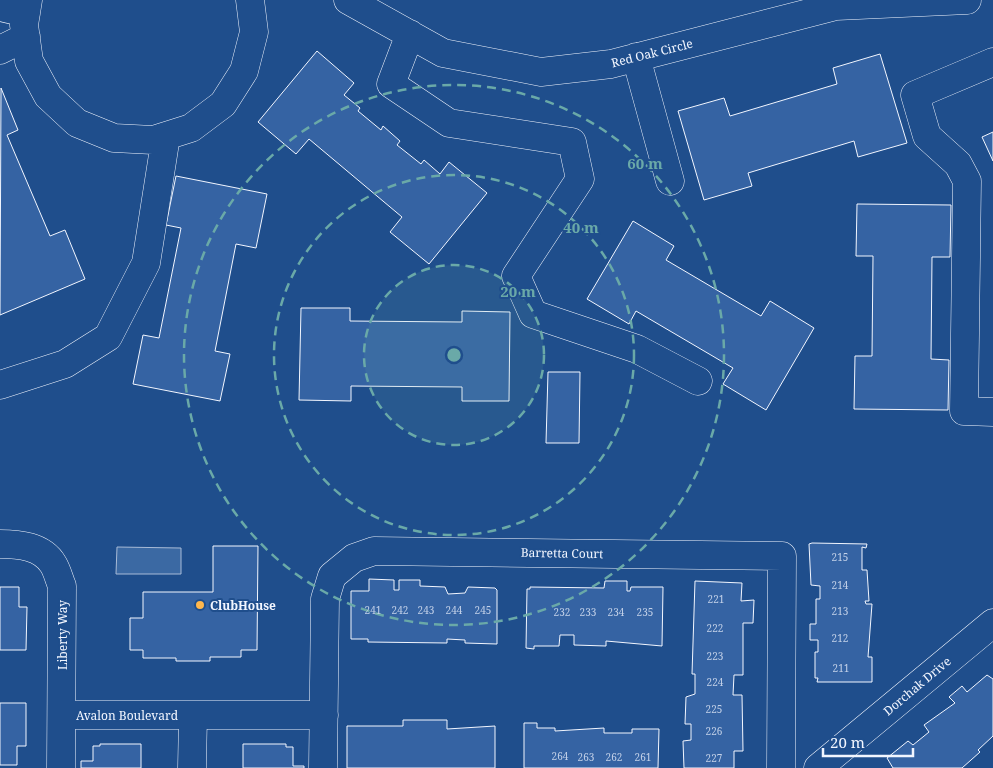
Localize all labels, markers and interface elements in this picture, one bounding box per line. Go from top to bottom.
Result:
street label: Red Oak Circle [609,35,695,71]
text: 60 m [627,153,663,173]
text: 40 m [563,217,599,237]
text: 20 m [500,281,536,301]
centre of rings [445,346,463,364]
street label: Barretta Court [521,544,603,562]
house number: 215 [832,550,848,564]
house number: 214 [832,578,849,592]
house number: 221 [708,592,724,606]
place label: ClubHouse [210,597,276,614]
marker: ClubHouse [194,599,206,611]
street label: Liberty Way [54,600,71,670]
house number: 241 [365,603,381,617]
house number: 242 [392,603,408,617]
house number: 243 [418,603,435,617]
house number: 244 [446,603,463,617]
house number: 245 [475,603,491,617]
house number: 213 [832,604,849,618]
house number: 232 [554,605,570,619]
house number: 233 [580,605,597,619]
house number: 234 [608,605,625,619]
house number: 235 [637,605,653,619]
house number: 222 [707,621,723,635]
house number: 212 [832,631,848,645]
house number: 223 [707,649,724,663]
street label: Dorchak Drive [880,653,954,719]
house number: 211 [833,661,849,675]
house number: 224 [707,675,724,689]
house number: 225 [706,702,722,716]
street label: Avalon Boulevard [76,707,179,724]
house number: 226 [706,724,723,738]
scale bar [823,726,913,758]
text: 20 m [830,732,865,752]
house number: 264 [552,749,569,763]
house number: 263 [578,750,595,764]
house number: 262 [606,750,622,764]
house number: 261 [635,750,651,764]
house number: 227 [706,751,723,765]

